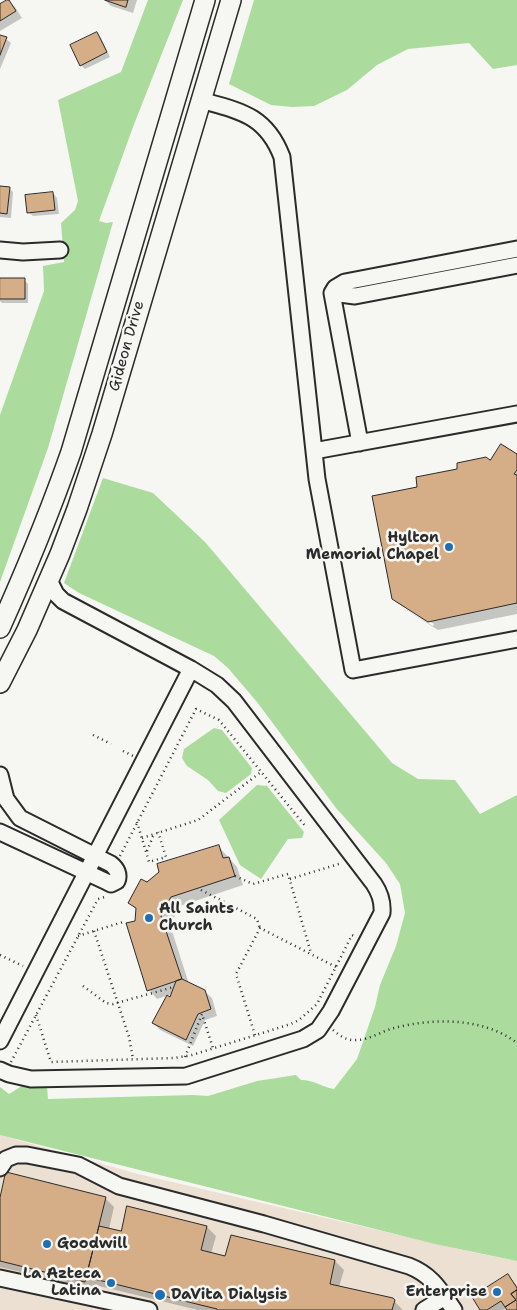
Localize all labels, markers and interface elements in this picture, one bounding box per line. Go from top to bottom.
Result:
street label: Gideon Drive [105,299,149,393]
place label: Hylton Memorial Chapel [306,529,439,564]
marker: Hylton Memorial Chapel [443,541,455,553]
place label: All Saints Church [159,900,234,935]
marker: All Saints Church [143,912,155,924]
place label: Goodwill [57,1235,127,1253]
marker: Goodwill [41,1238,53,1250]
place label: La Azteca Latina [23,1265,101,1300]
marker: La Azteca Latina [105,1277,117,1289]
place label: Enterprise [405,1283,487,1301]
place label: DaVita Dialysis [171,1286,287,1304]
marker: Enterprise [491,1286,503,1298]
marker: DaVita Dialysis [153,1288,167,1302]

